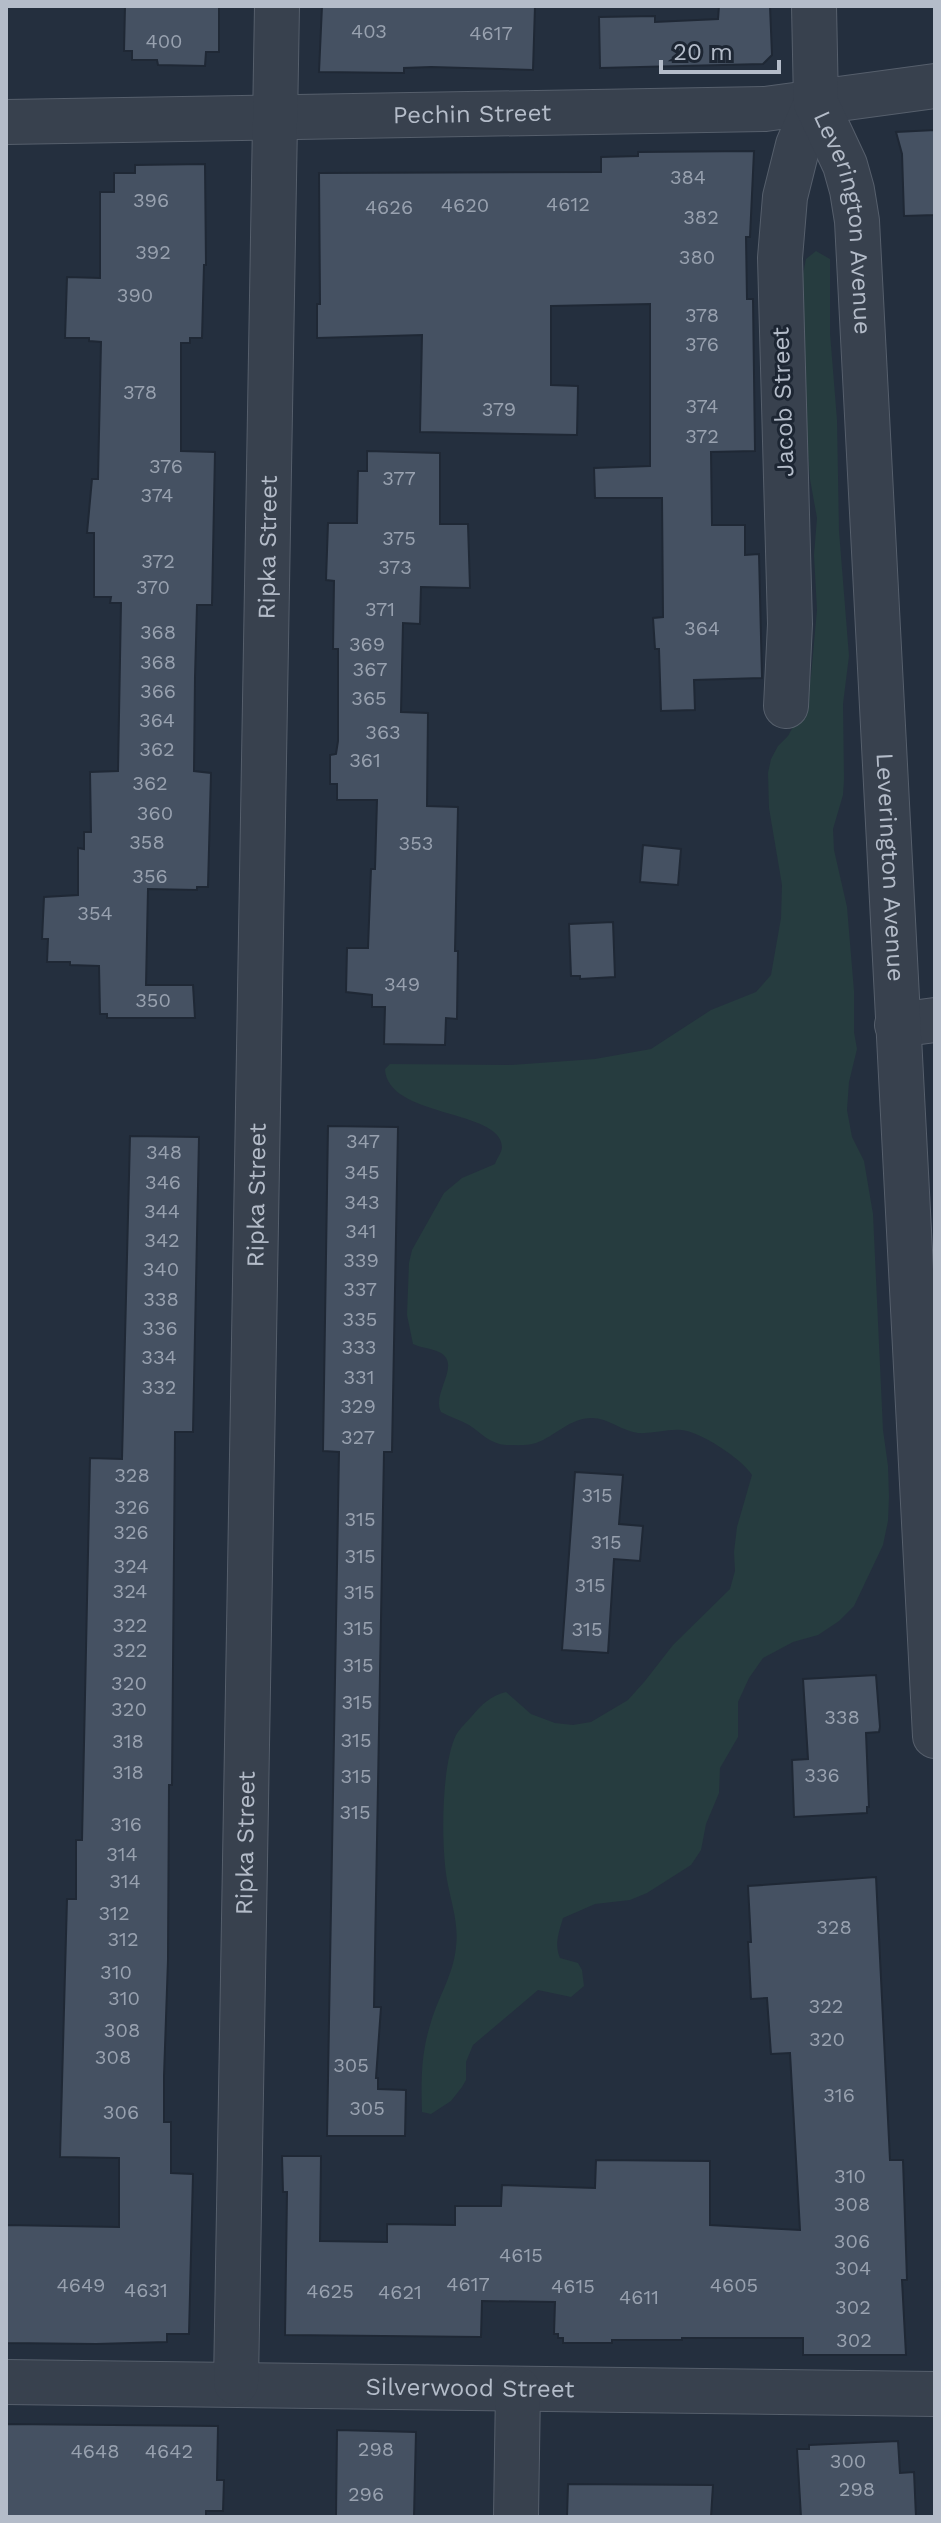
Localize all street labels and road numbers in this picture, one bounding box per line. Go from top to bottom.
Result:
street label: Pechin Street [393,99,551,129]
street label: Leverington Avenue [808,106,877,335]
street label: Jacob Street [766,327,800,477]
street label: Ripka Street [252,475,283,620]
street label: Leverington Avenue [870,752,910,982]
street label: Ripka Street [241,1123,272,1268]
street label: Ripka Street [230,1771,261,1915]
street label: Silverwood Street [365,2373,574,2403]

